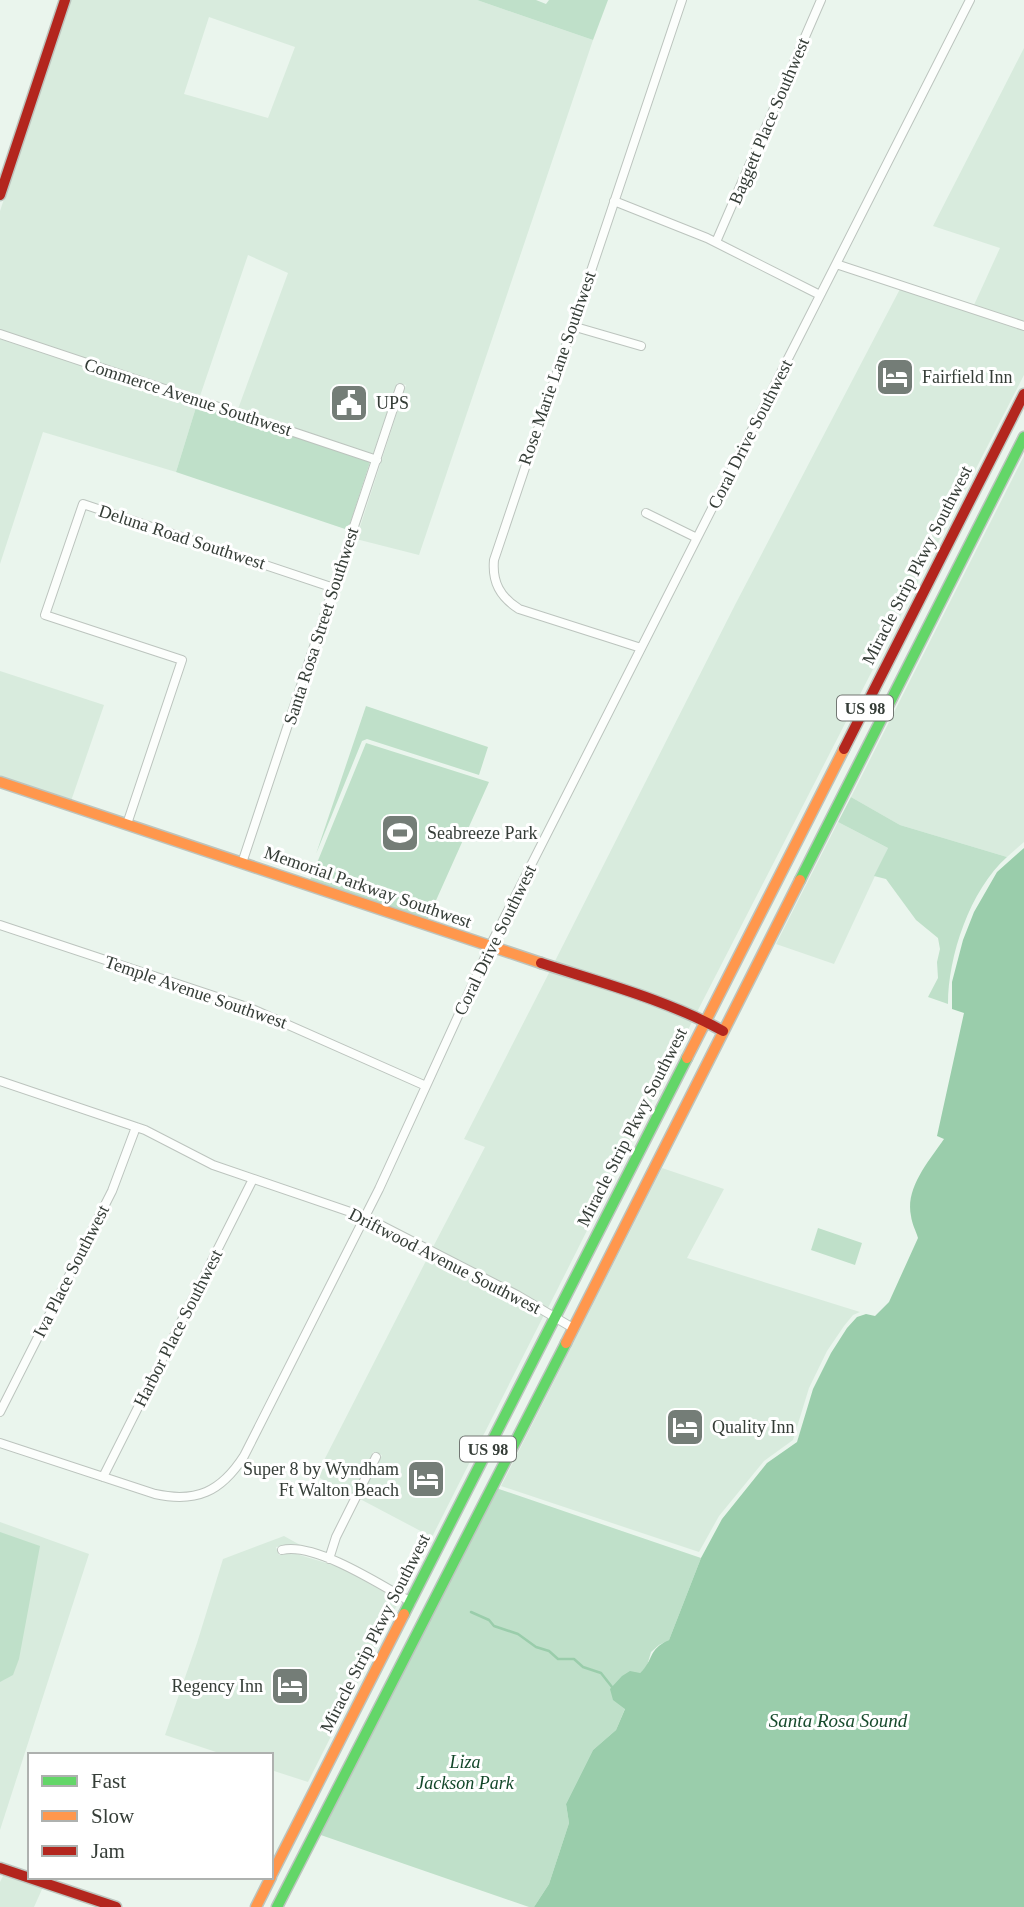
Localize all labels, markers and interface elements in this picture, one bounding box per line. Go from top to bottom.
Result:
street label: Baggett Place Southwest [725,35,813,207]
street label: Rose Marie Lane Southwest [514,269,600,467]
street label: Commerce Avenue Southwest [82,354,294,440]
street label: Coral Drive Southwest [704,356,796,512]
hotel icon: Fairfield Inn [874,356,916,398]
place label: Fairfield Inn [922,367,1012,387]
public building icon: UPS [328,382,370,424]
place label: UPS [376,393,409,413]
street label: Miracle Strip Pkwy Southwest [858,462,976,668]
street label: Deluna Road Southwest [96,501,268,573]
street label: Santa Rosa Street Southwest [280,525,362,727]
road number: US 98 [837,695,893,720]
sports icon: Seabreeze Park [379,812,421,854]
place label: Seabreeze Park [427,823,537,843]
street label: Memorial Parkway Southwest [262,842,474,932]
street label: Coral Drive Southwest [450,861,540,1019]
street label: Temple Avenue Southwest [102,951,290,1033]
street label: Miracle Strip Pkwy Southwest [573,1024,691,1230]
street label: Iva Place Southwest [29,1201,113,1341]
street label: Driftwood Avenue Southwest [346,1204,544,1318]
street label: Harbor Place Southwest [130,1246,226,1410]
hotel icon: Quality Inn [664,1406,706,1448]
place label: Quality Inn [712,1417,795,1437]
road number: US 98 [460,1436,516,1462]
hotel icon: Super 8 by Wyndham Ft Walton Beach [405,1458,447,1500]
place label: Super 8 by Wyndham Ft Walton Beach [243,1459,399,1500]
street label: Miracle Strip Pkwy Southwest [316,1530,434,1736]
hotel icon: Regency Inn [269,1665,311,1707]
place label: Regency Inn [172,1676,263,1696]
water label: Santa Rosa Sound [769,1710,908,1731]
park label: Liza Jackson Park [416,1752,515,1793]
legend [28,1753,273,1879]
text: Fast [91,1769,126,1793]
text: Slow [91,1804,135,1828]
text: Jam [91,1839,125,1863]

